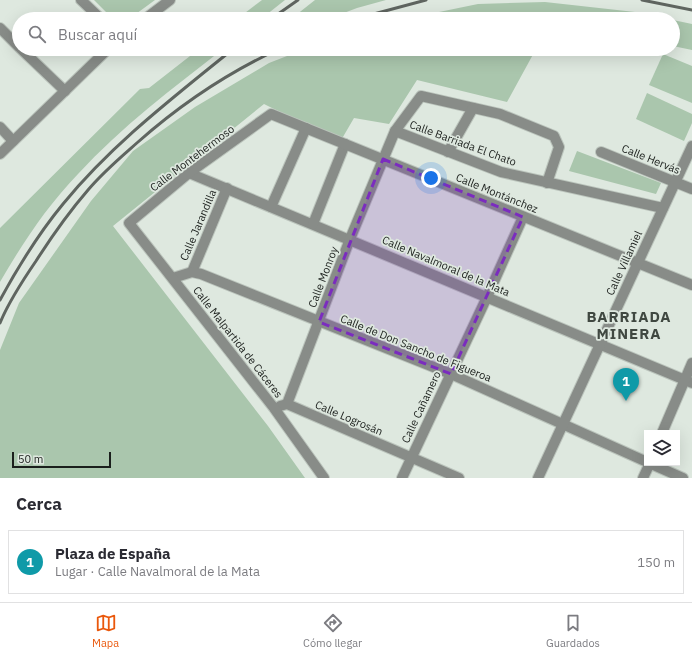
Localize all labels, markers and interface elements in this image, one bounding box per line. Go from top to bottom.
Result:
search box [12,12,680,56]
icon: search [26,23,48,45]
text: Buscar aquí [58,25,137,44]
street label: Calle Barriada El Chato [408,117,518,169]
street label: Calle Montehermoso [147,122,237,194]
street label: Calle Hervás [620,141,682,177]
your location [421,168,441,188]
street label: Calle Montánchez [454,170,540,216]
street label: Calle Jarandilla [177,187,219,263]
street label: Calle Villamiel [603,228,645,298]
street label: Calle Navalmoral de la Mata [380,233,512,299]
street label: Calle Monroy [305,244,341,309]
street label: Calle Malpartida de Cáceres [190,284,286,400]
district label: BARRIADA MINERA [586,307,672,343]
street label: Calle de Don Sancho de Figueroa [338,311,494,385]
pin: 1 [613,368,639,401]
street label: Calle Cañamero [398,369,444,445]
street label: Calle Logrosán [313,397,385,439]
map controls [644,430,680,466]
button: layers [644,430,680,466]
scale bar [12,450,111,469]
text: 50 m [18,452,43,466]
text: Cerca [16,493,62,515]
text: Plaza de España [55,544,171,563]
text: 1 [26,554,34,571]
text: 150 m [637,554,675,571]
text: Lugar · Calle Navalmoral de la Mata [55,563,260,580]
tab: Mapa [92,612,119,650]
tab: Cómo llegar [303,612,362,650]
tab: Guardados [546,612,600,650]

